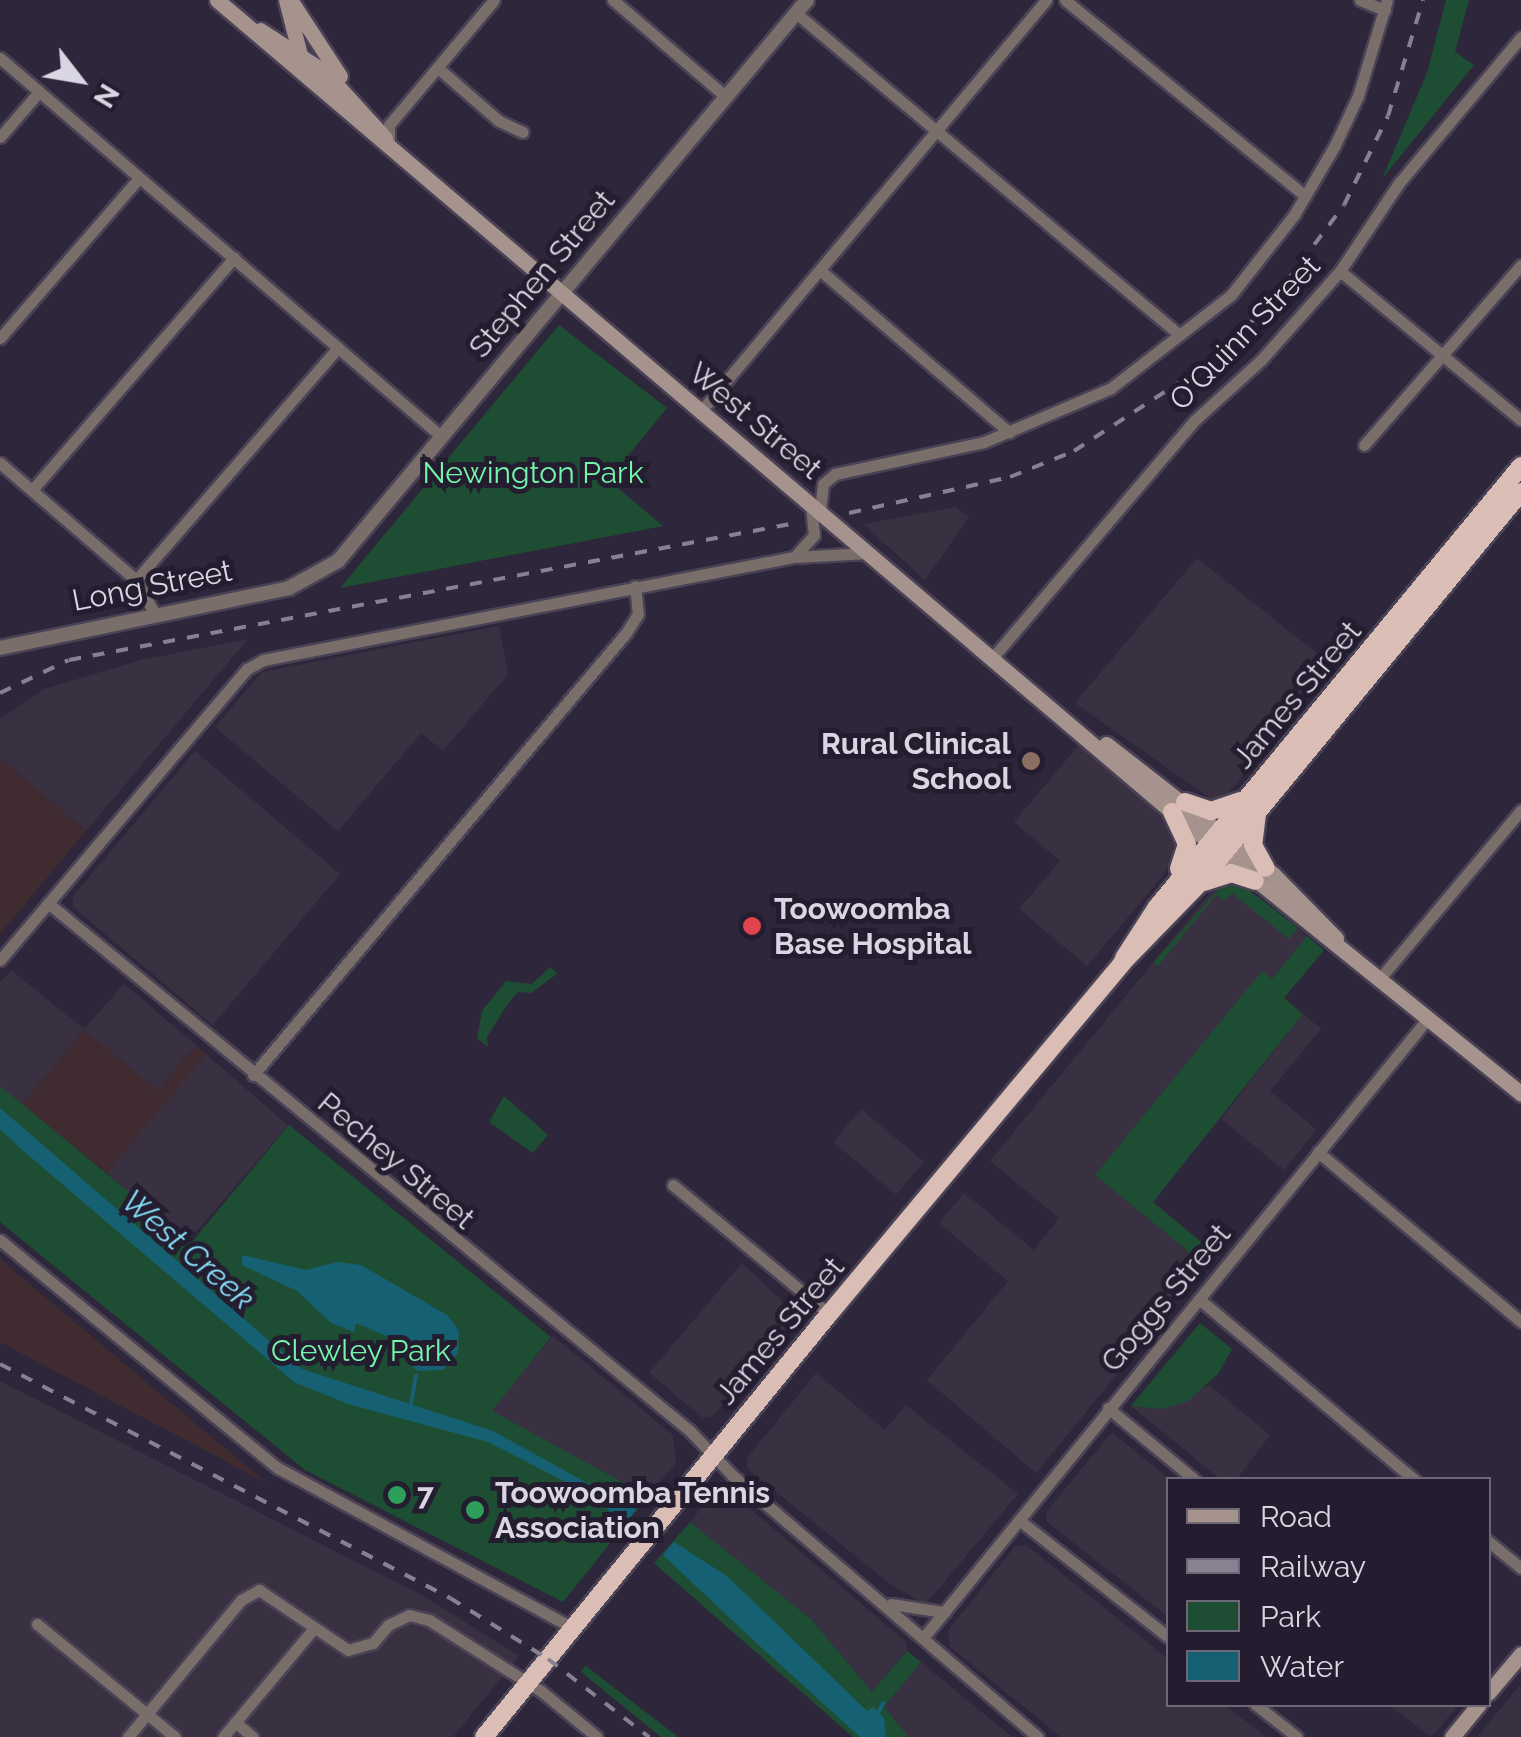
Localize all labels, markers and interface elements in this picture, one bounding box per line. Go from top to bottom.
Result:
north arrow [30,30,130,130]
text: N [86,78,126,113]
street label: Stephen Street [462,183,622,365]
street label: O'Quinn Street [1162,248,1328,418]
street label: West Street [681,355,829,487]
park label: Newington Park [422,455,644,491]
street label: Long Street [69,553,235,619]
street label: James Street [1225,614,1369,776]
place label: Rural Clinical School [820,726,1011,796]
marker: Rural Clinical School [1020,750,1042,772]
place label: Toowoomba Base Hospital [774,891,972,962]
marker: Toowoomba Base Hospital [739,913,765,939]
street label: Pechey Street [310,1085,482,1237]
water label: West Creek [114,1182,262,1318]
street label: Goggs Street [1094,1217,1238,1379]
street label: James Street [708,1250,852,1412]
park label: Clewley Park [271,1333,451,1369]
place label: Toowoomba Tennis Association [495,1475,771,1546]
place label: 7 [417,1477,434,1513]
legend [1166,1477,1491,1707]
marker: 7 [386,1484,408,1506]
marker: Toowoomba Tennis Association [464,1499,486,1521]
text: Road [1260,1499,1332,1534]
text: Railway [1260,1549,1366,1584]
text: Park [1260,1599,1321,1634]
text: Water [1260,1649,1344,1684]

